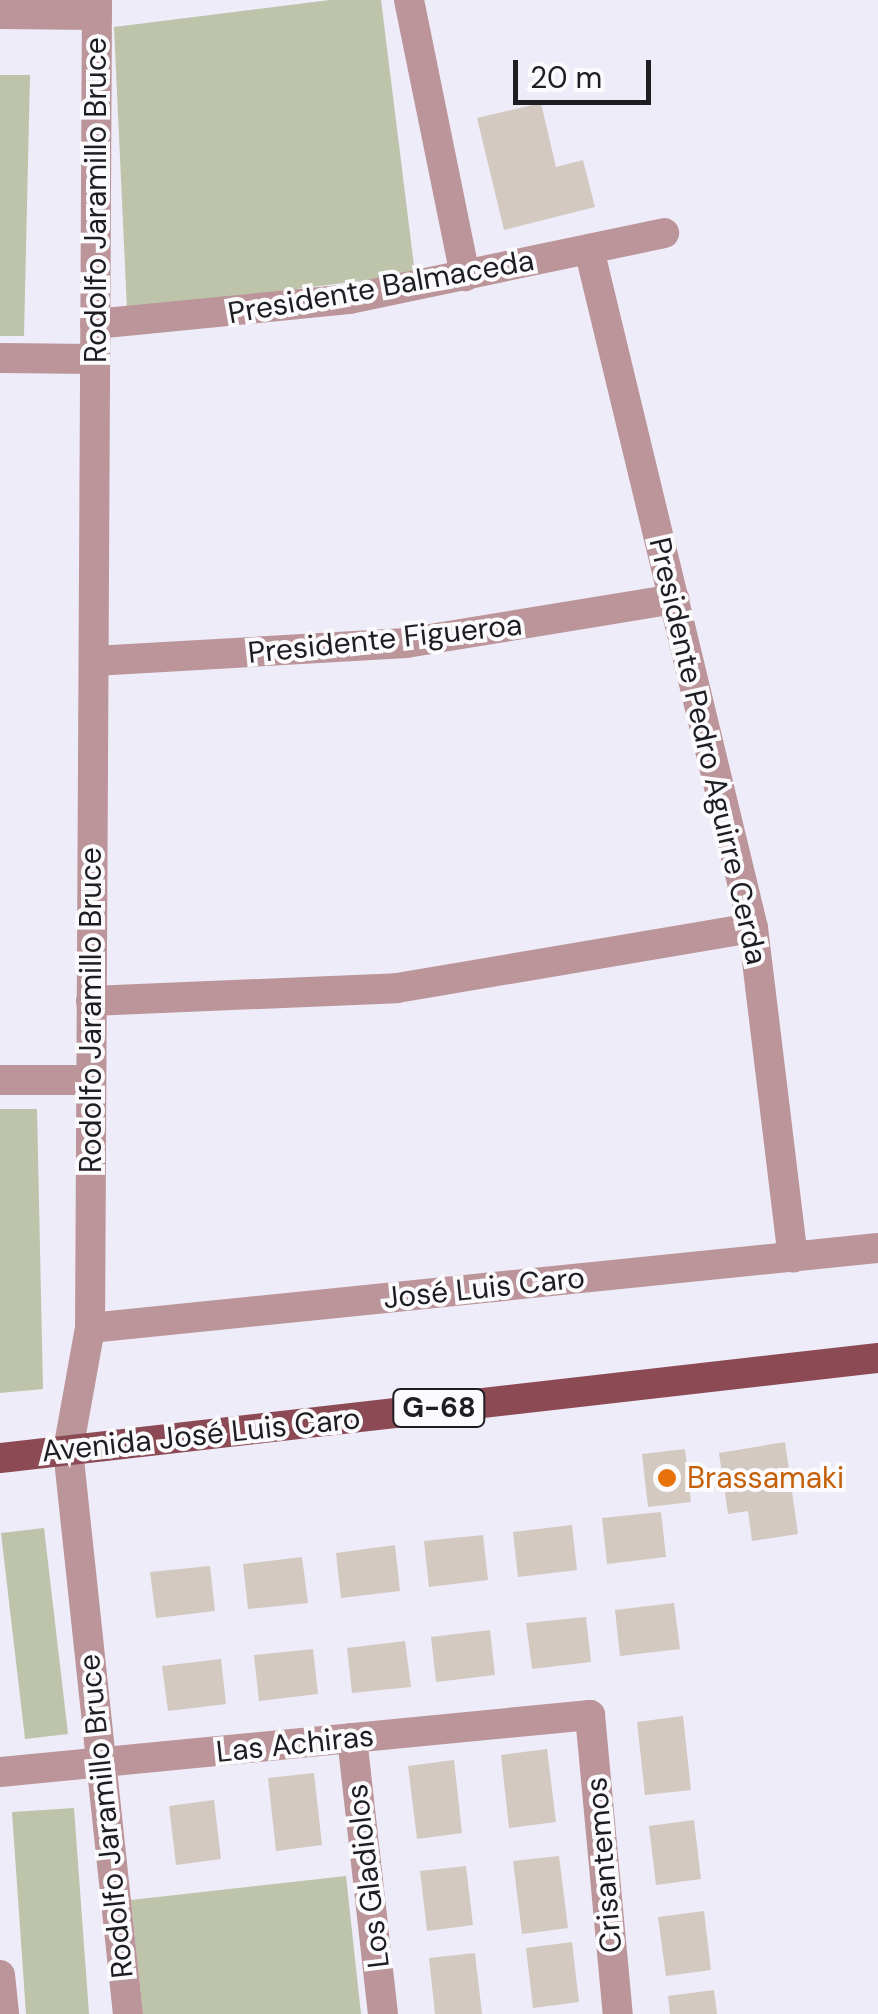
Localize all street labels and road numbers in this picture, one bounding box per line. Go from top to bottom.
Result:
street label: Rodolfo Jaramillo Bruce [78,37,114,363]
street label: Presidente Balmaceda [225,242,537,332]
street label: Presidente Pedro Aguirre Cerda [641,534,775,968]
street label: Presidente Figueroa [246,607,524,671]
street label: Rodolfo Jaramillo Bruce [73,847,109,1173]
street label: José Luis Caro [382,1260,586,1316]
road number: G-68 [392,1385,486,1431]
street label: Avenida José Luis Caro [40,1400,362,1470]
street label: Rodolfo Jaramillo Bruce [71,1652,141,1980]
street label: Las Achiras [214,1718,376,1770]
street label: Crisantemos [578,1776,630,1954]
street label: Los Gladiolos [339,1782,397,1970]

